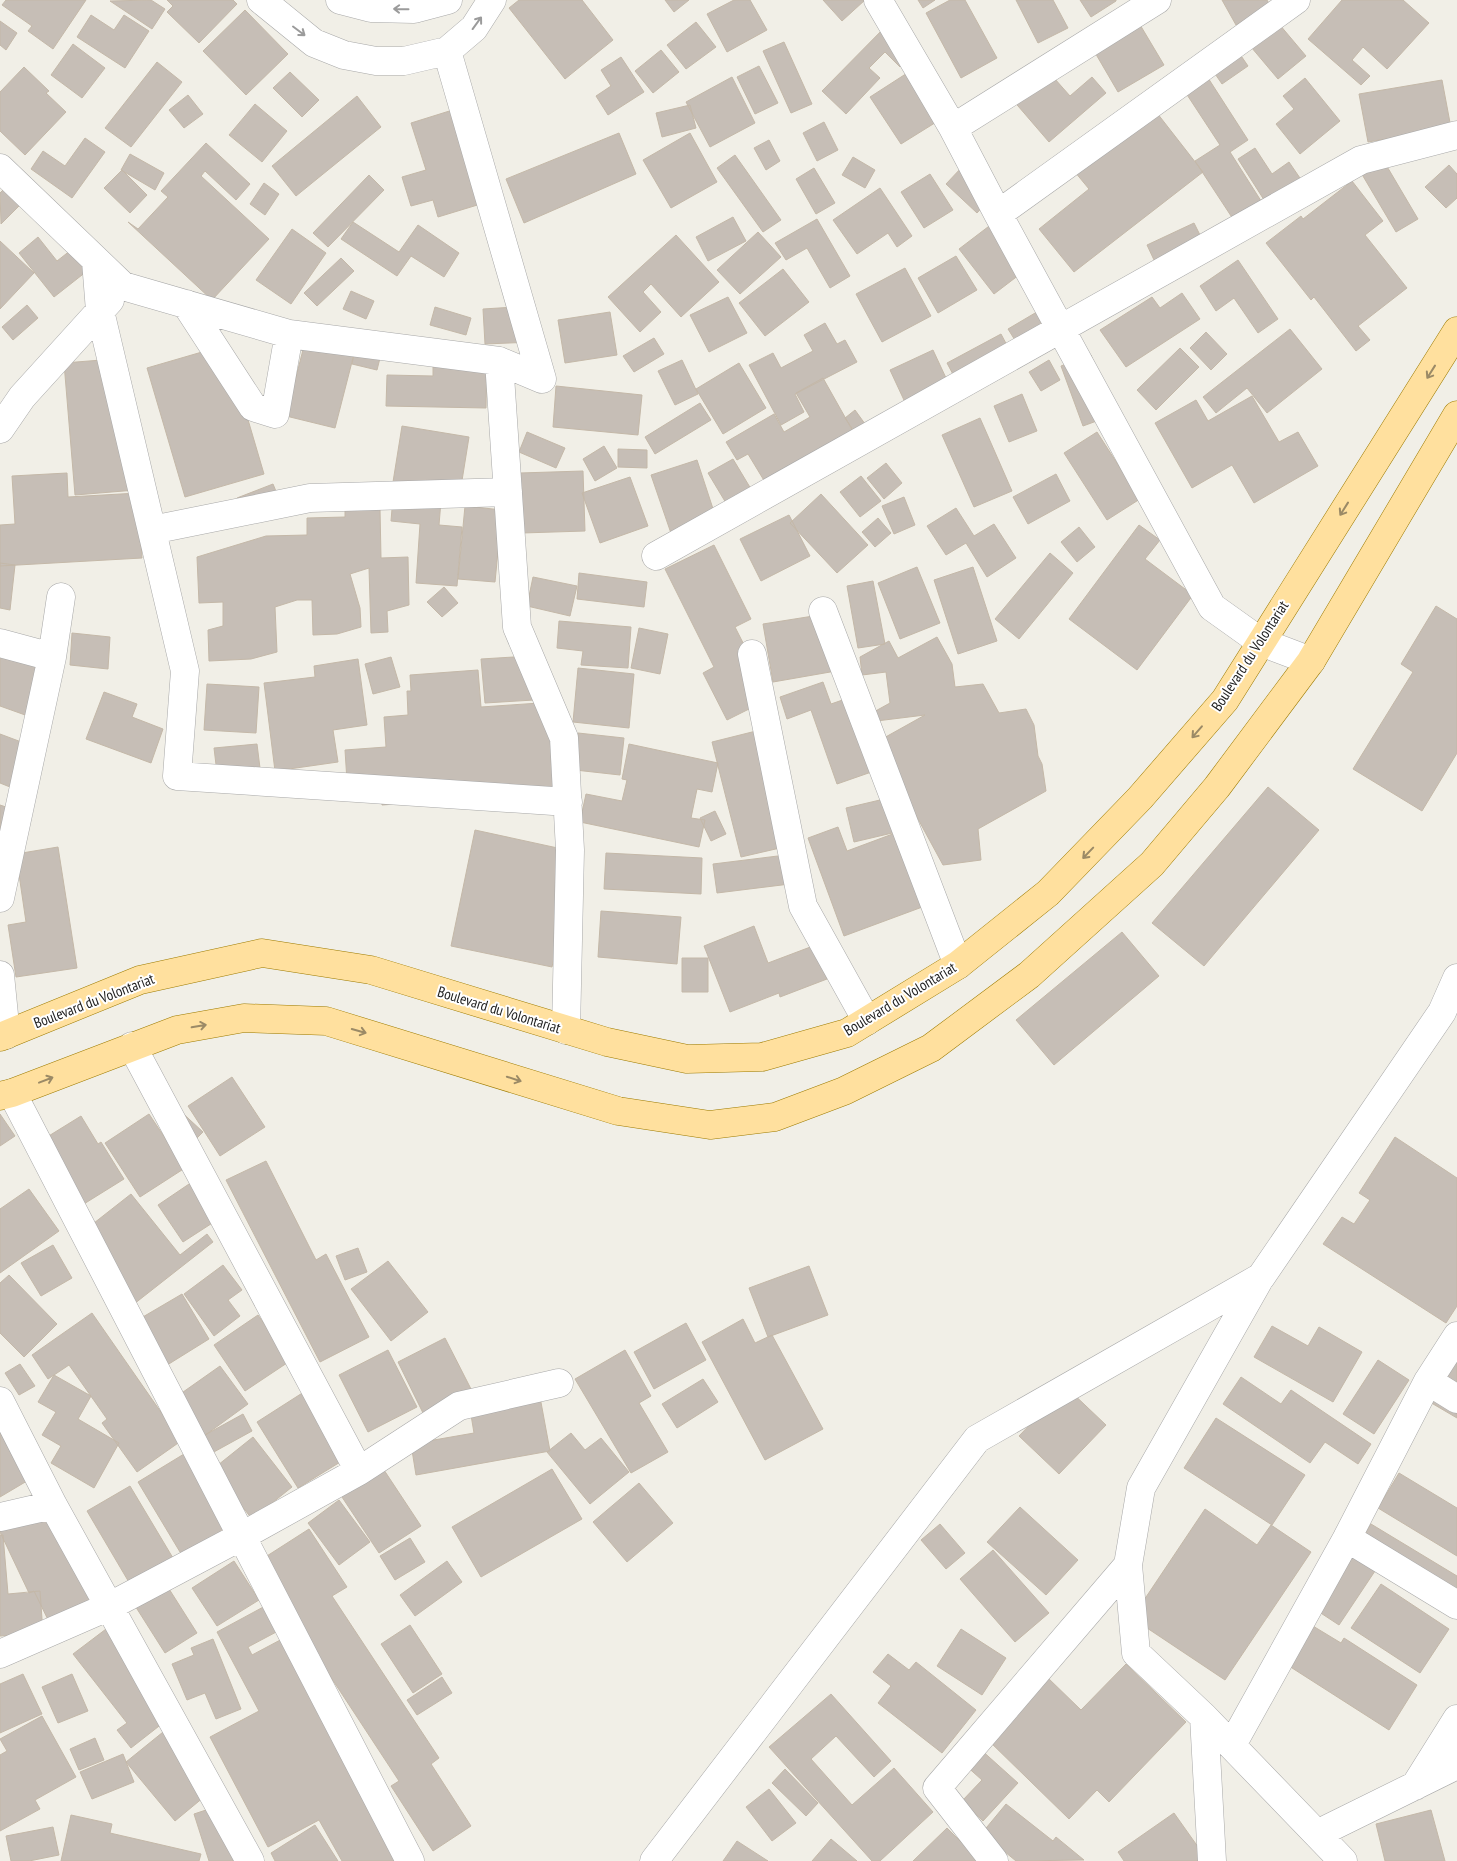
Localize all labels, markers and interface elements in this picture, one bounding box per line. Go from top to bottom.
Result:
one-way arrow [393,4,409,14]
one-way arrow [472,16,482,30]
one-way arrow [292,25,305,36]
one-way arrow [1426,365,1436,379]
one-way arrow [1339,502,1349,516]
street label: Boulevard du Volontariat [1207,597,1292,714]
one-way arrow [1191,726,1203,739]
one-way arrow [1082,846,1094,859]
street label: Boulevard du Volontariat [840,958,959,1040]
street label: Boulevard du Volontariat [31,969,157,1032]
street label: Boulevard du Volontariat [435,982,563,1037]
one-way arrow [191,1021,207,1030]
one-way arrow [351,1026,367,1036]
one-way arrow [506,1074,522,1084]
one-way arrow [38,1075,53,1084]

